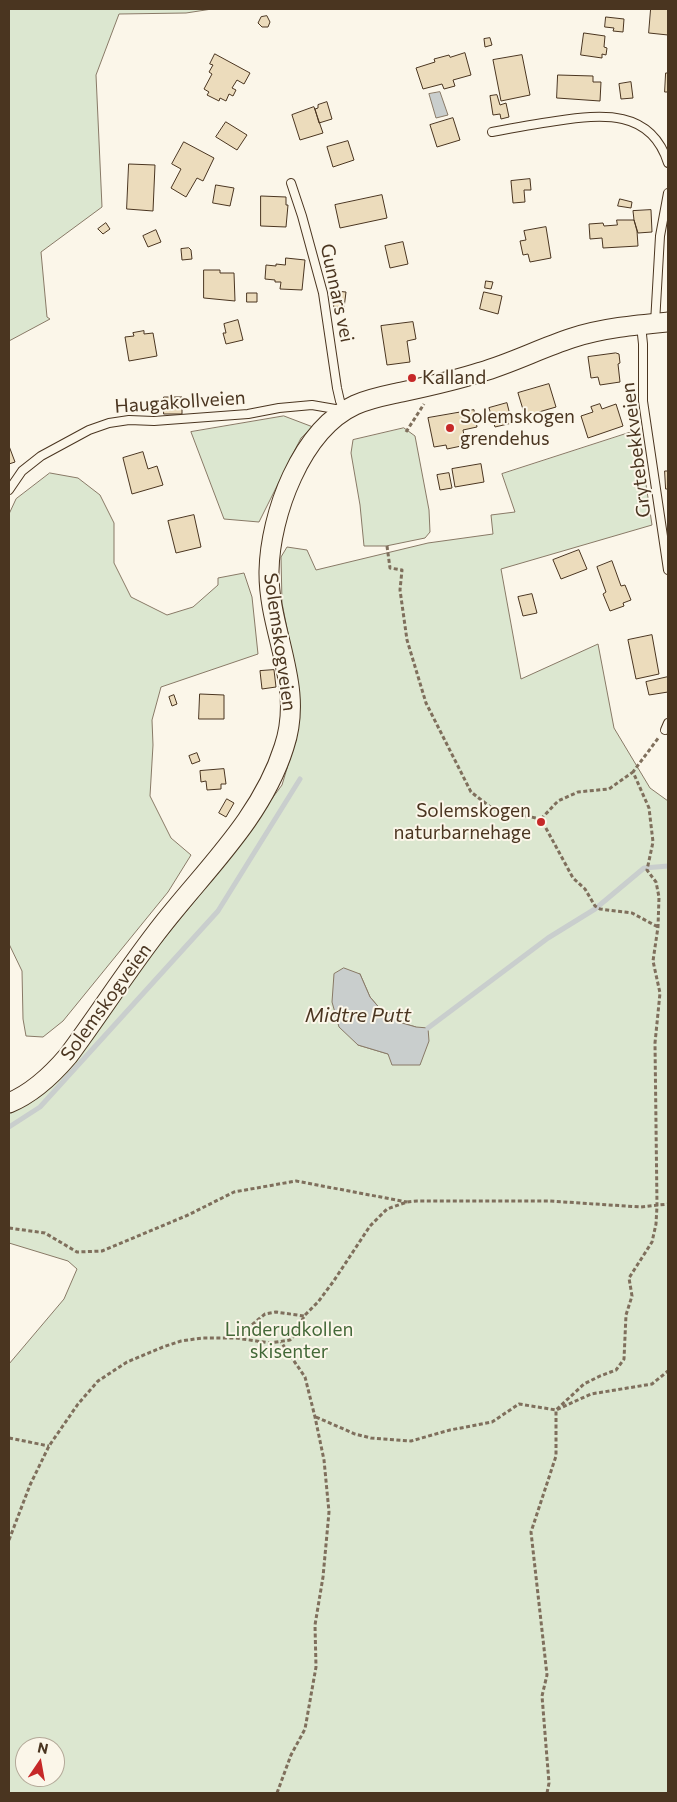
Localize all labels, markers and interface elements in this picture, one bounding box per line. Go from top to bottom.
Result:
street label: Gunnars vei [315,242,359,344]
place label: Kalland [422,367,486,389]
marker: Kalland [406,372,418,384]
street label: Grytebekkveien [616,381,656,519]
street label: Haugakollveien [114,386,246,418]
place label: Solemskogen grendehus [460,406,575,450]
marker: Solemskogen grendehus [444,422,456,434]
street label: Solemskogveien [259,571,301,713]
place label: Solemskogen naturbarnehage [394,800,531,844]
marker: Solemskogen naturbarnehage [535,816,547,828]
street label: Solemskogveien [56,939,156,1065]
water label: Midtre Putt [305,1003,411,1027]
park label: Linderudkollen skisenter [225,1319,353,1363]
north arrow [15,1737,65,1787]
text: N [36,1738,50,1757]

